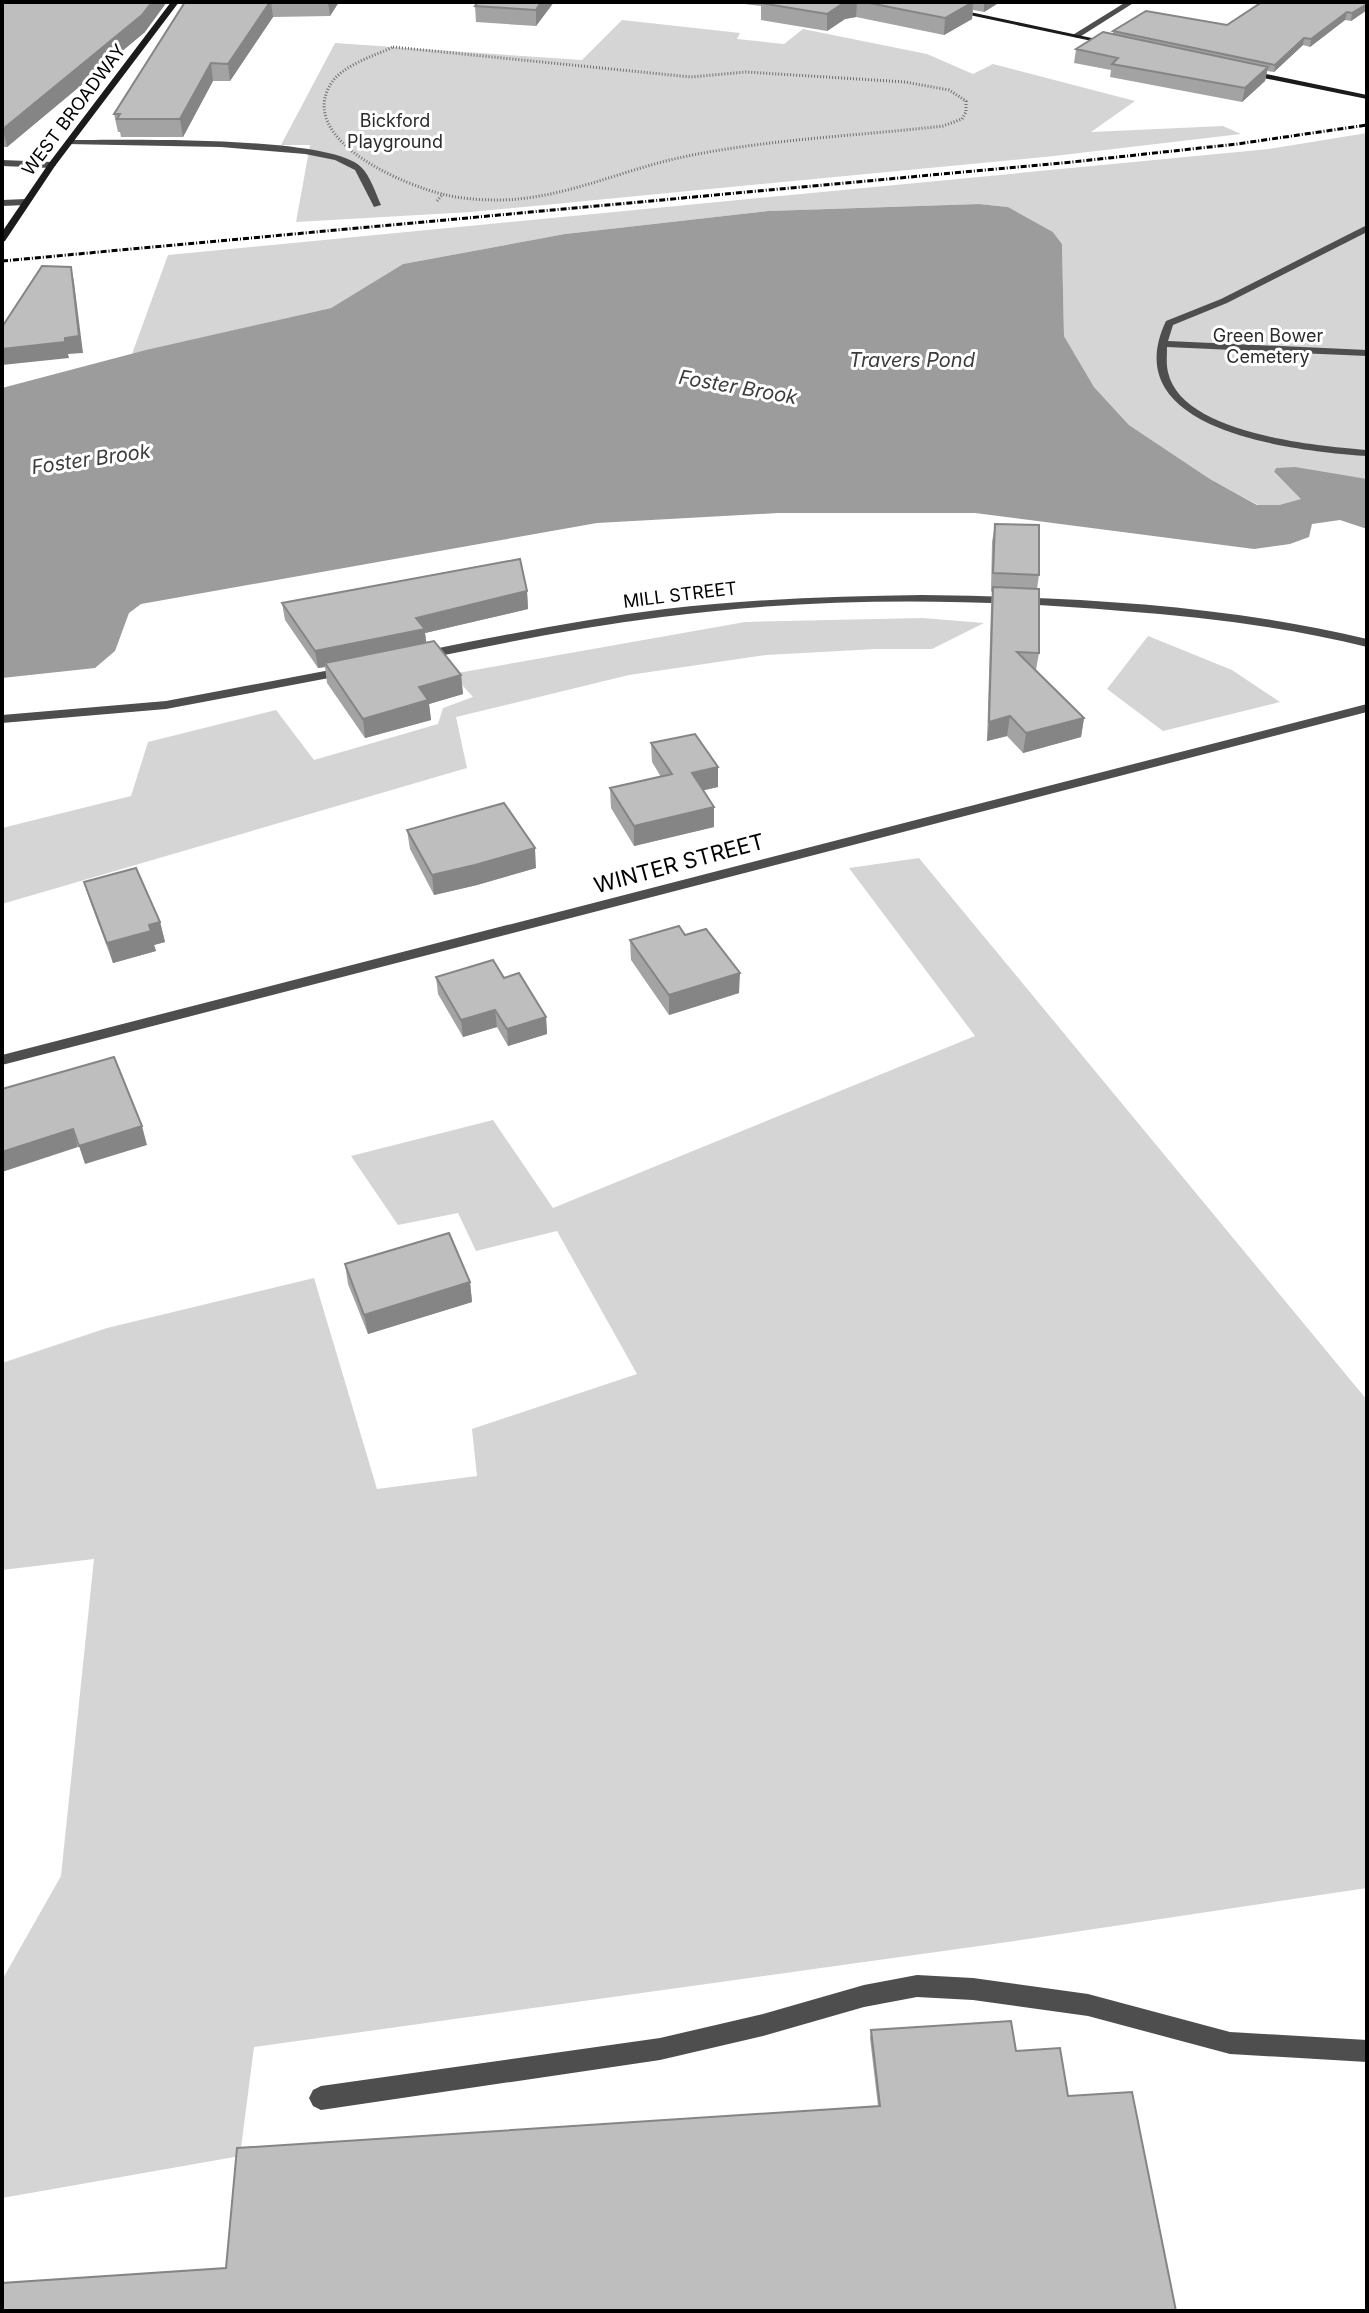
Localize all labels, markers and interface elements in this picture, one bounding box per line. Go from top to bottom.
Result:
street label: WEST BROADWAY [17,40,130,179]
park label: Bickford Playground [347,110,443,152]
park label: Green Bower Cemetery [1213,325,1323,367]
water label: Travers Pond [849,348,976,372]
water label: Foster Brook [677,365,800,409]
water label: Foster Brook [30,439,153,479]
street label: MILL STREET [622,577,738,612]
street label: WINTER STREET [591,828,767,898]

